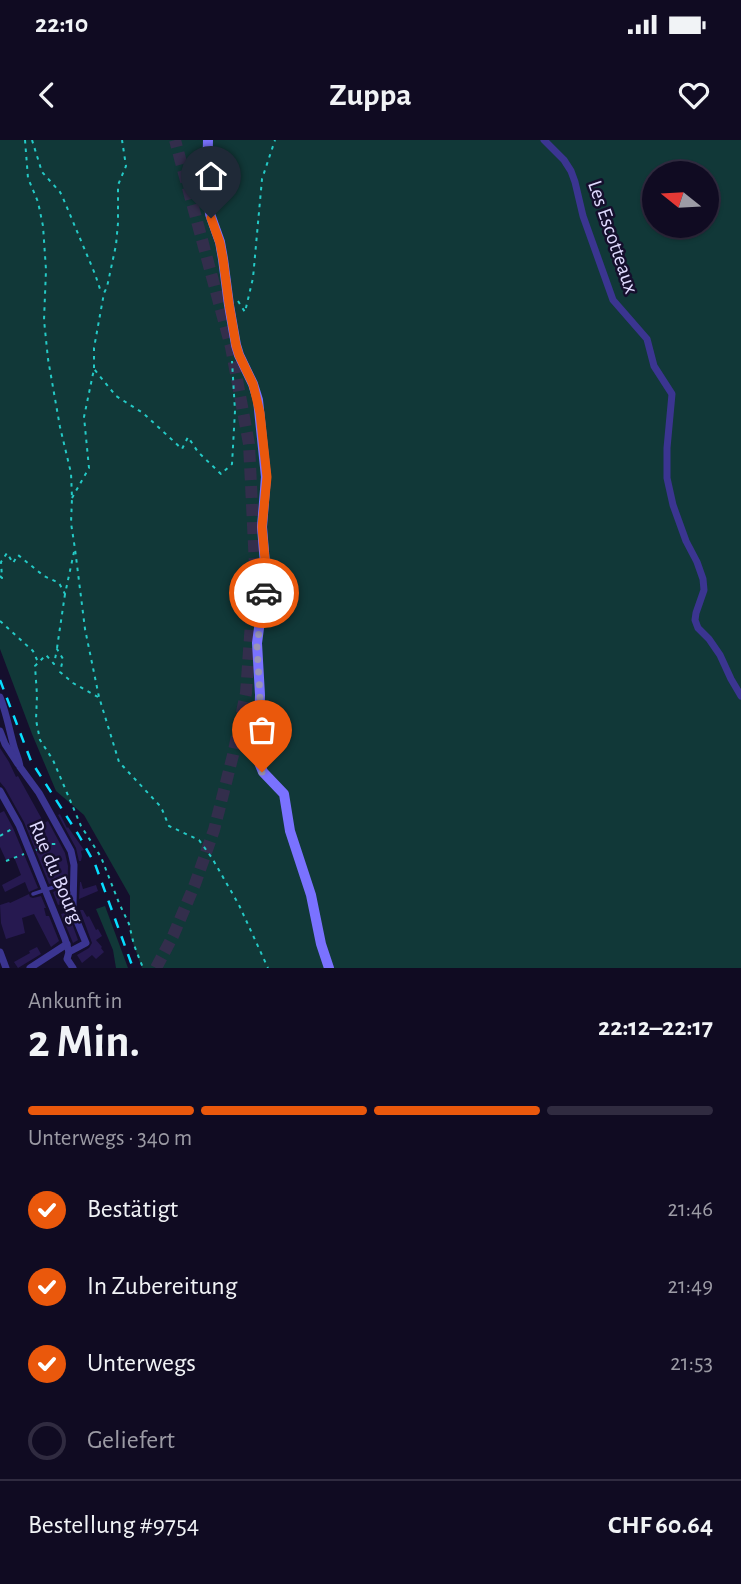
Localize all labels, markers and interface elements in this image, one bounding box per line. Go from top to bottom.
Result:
text: 22:10 [35,11,88,37]
icon: back [28,76,66,114]
icon: heart [675,76,713,114]
text: Zuppa [329,79,412,111]
pin [181,146,241,218]
icon: home [192,157,230,195]
north arrow [642,161,719,238]
map controls [642,161,719,238]
street label: Les Escotteaux [584,178,642,296]
courier [229,558,299,628]
icon: car [245,574,283,612]
pin [232,700,292,772]
icon: bag [243,711,281,749]
street label: Rue du Bourg [25,818,87,927]
text: Ankunft in [28,990,122,1013]
text: 22:12–22:17 [598,1014,713,1040]
text: 2 Min. [28,1019,140,1065]
text: Unterwegs · 340 m [28,1127,192,1150]
icon: check [28,1191,66,1229]
text: Bestätigt [87,1196,178,1222]
text: 21:46 [667,1198,713,1221]
icon: check [28,1268,66,1306]
text: In Zubereitung [87,1273,237,1299]
text: 21:49 [667,1275,713,1298]
icon: check [28,1345,66,1383]
text: Unterwegs [87,1350,196,1376]
text: 21:53 [670,1352,713,1375]
text: Geliefert [87,1427,175,1453]
text: Bestellung #9754 [28,1512,199,1538]
text: CHF 60.64 [608,1512,713,1538]

